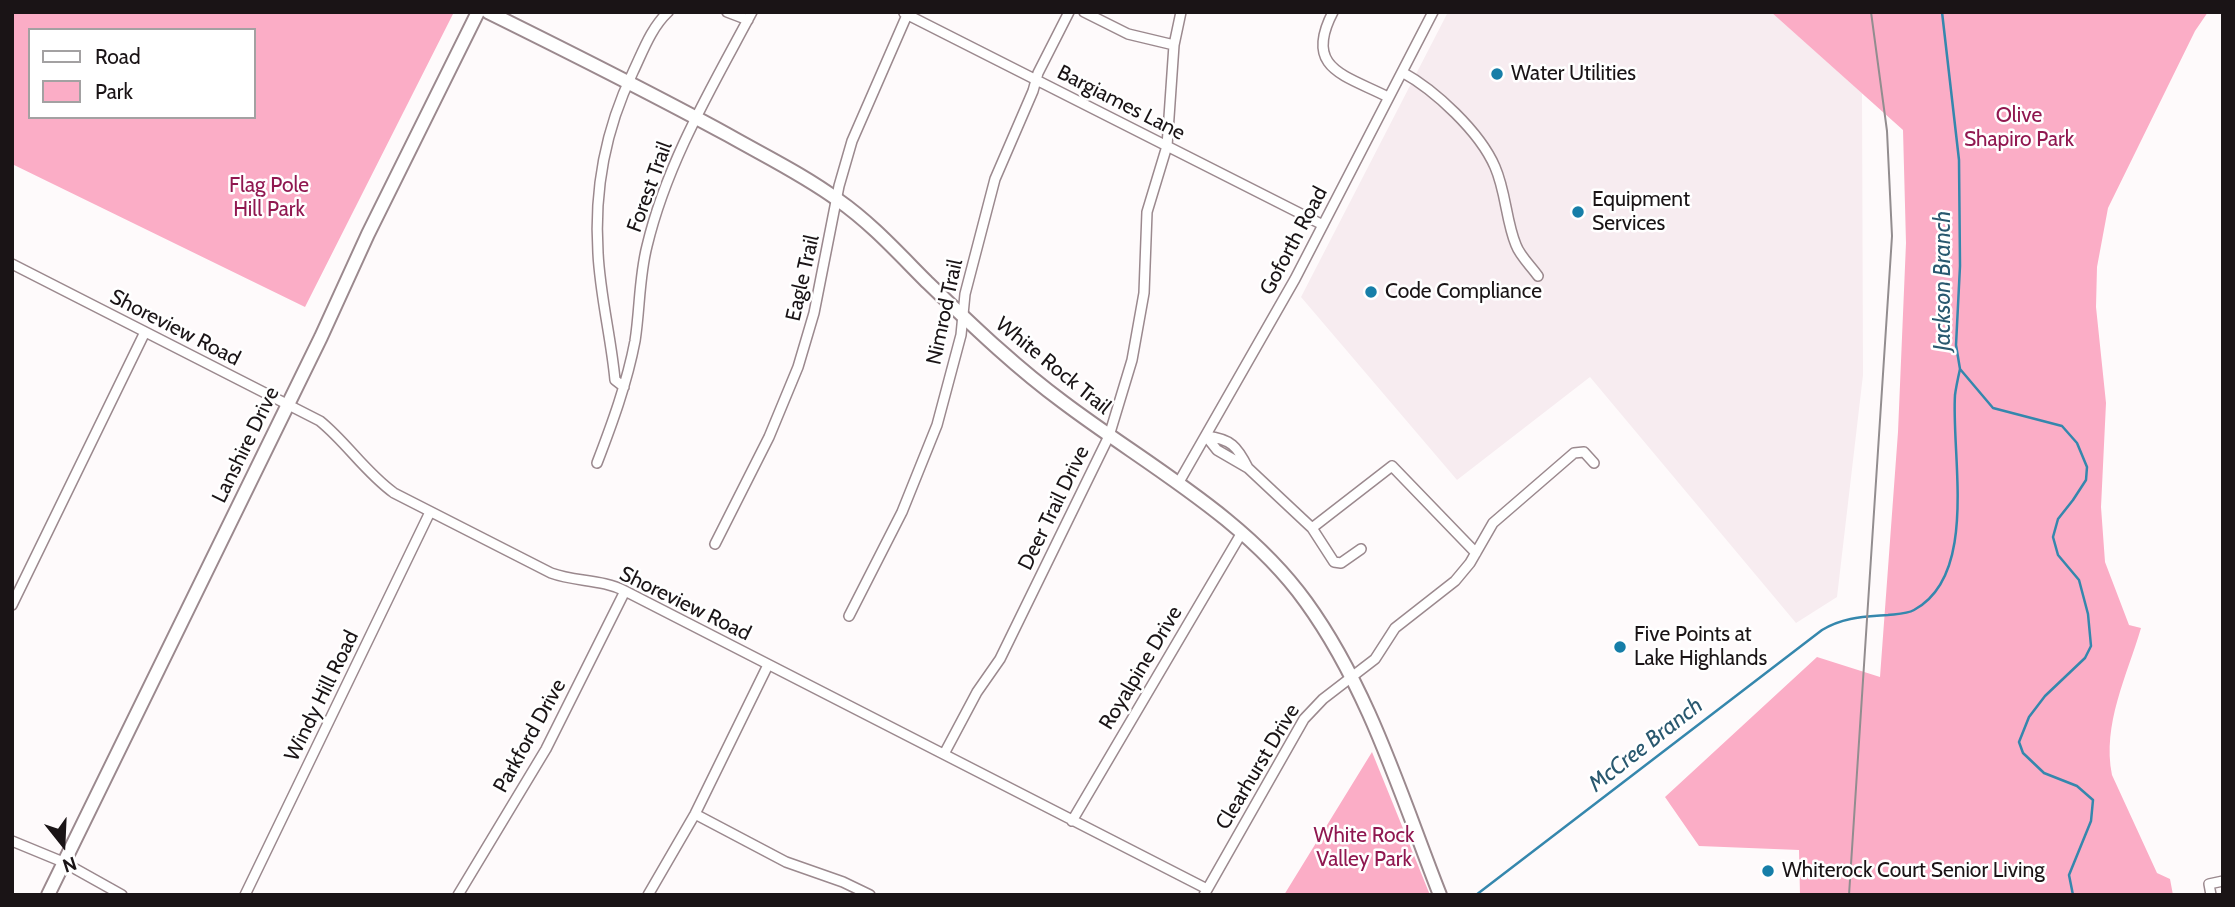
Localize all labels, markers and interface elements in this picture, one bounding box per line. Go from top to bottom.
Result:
legend [28,28,256,119]
text: Road [95,44,141,69]
street label: Bargiames Lane [1053,60,1189,146]
place label: Water Utilities [1511,61,1636,87]
marker: Water Utilities [1489,66,1505,82]
text: Park [95,79,133,104]
park label: Olive Shapiro Park [1964,103,2074,153]
street label: Forest Trail [622,138,678,236]
park label: Flag Pole Hill Park [229,173,309,223]
street label: Goforth Road [1255,182,1333,300]
place label: Equipment Services [1592,187,1690,237]
marker: Equipment Services [1570,204,1586,220]
water label: Jackson Branch [1929,211,1957,351]
street label: Eagle Trail [781,232,825,324]
street label: Nimrod Trail [922,257,968,367]
place label: Code Compliance [1385,279,1542,305]
street label: Shoreview Road [106,284,244,372]
marker: Code Compliance [1363,284,1379,300]
street label: White Rock Trail [990,312,1116,420]
street label: Lanshire Drive [207,383,285,507]
street label: Deer Trail Drive [1013,442,1095,574]
street label: Shoreview Road [615,561,755,647]
street label: Royalpine Drive [1094,602,1188,734]
place label: Five Points at Lake Highlands [1634,622,1767,672]
street label: Windy Hill Road [280,627,364,765]
marker: Five Points at Lake Highlands [1612,639,1628,655]
street label: Parkford Drive [488,675,572,797]
water label: McCree Branch [1583,692,1709,798]
street label: Clearhurst Drive [1211,700,1305,834]
north arrow [28,809,98,879]
park label: White Rock Valley Park [1314,823,1414,873]
text: N [60,851,80,877]
place label: Whiterock Court Senior Living [1782,858,2045,884]
marker: Whiterock Court Senior Living [1760,863,1776,879]

